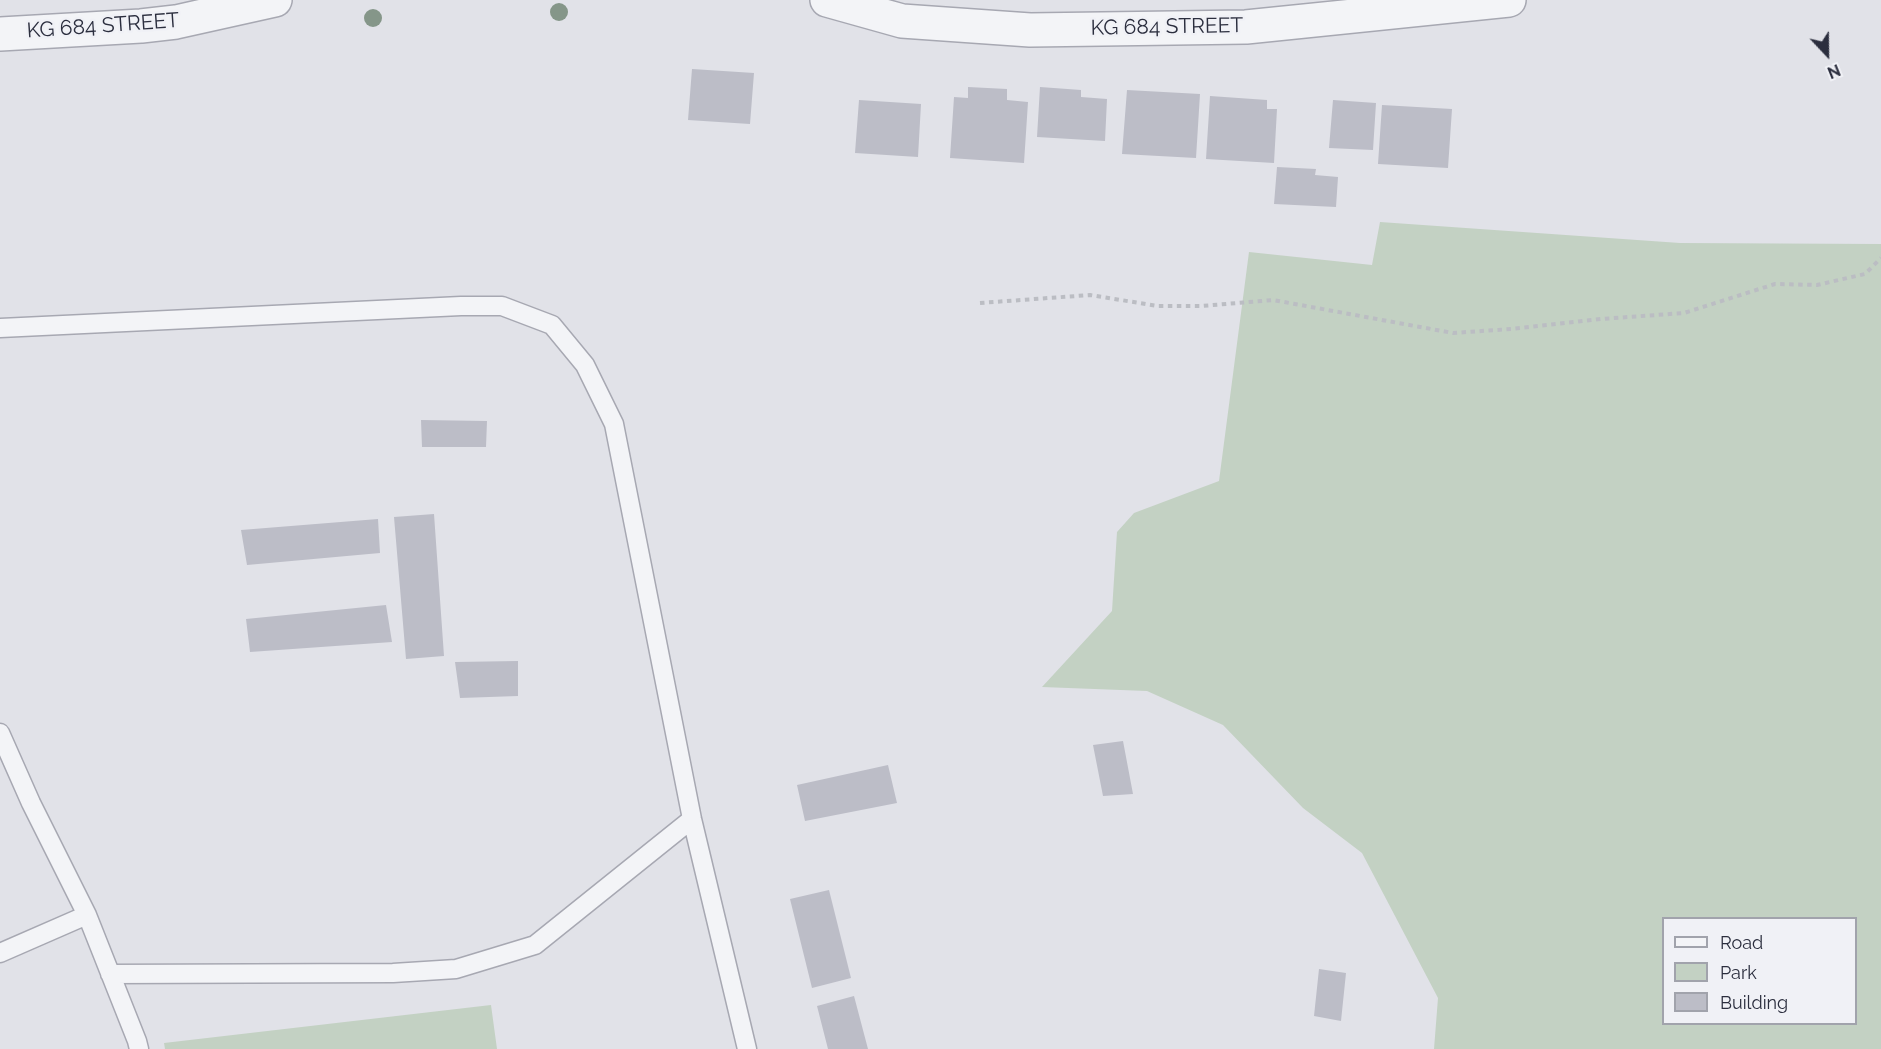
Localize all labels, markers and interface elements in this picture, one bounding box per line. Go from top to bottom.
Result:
street label: KG 684 STREET [26,8,180,44]
street label: KG 684 STREET [1090,13,1244,41]
north arrow [1797,24,1857,84]
text: N [1825,60,1843,82]
legend [1662,917,1857,1025]
text: Road [1720,932,1763,953]
text: Park [1720,962,1757,983]
text: Building [1720,992,1788,1013]

